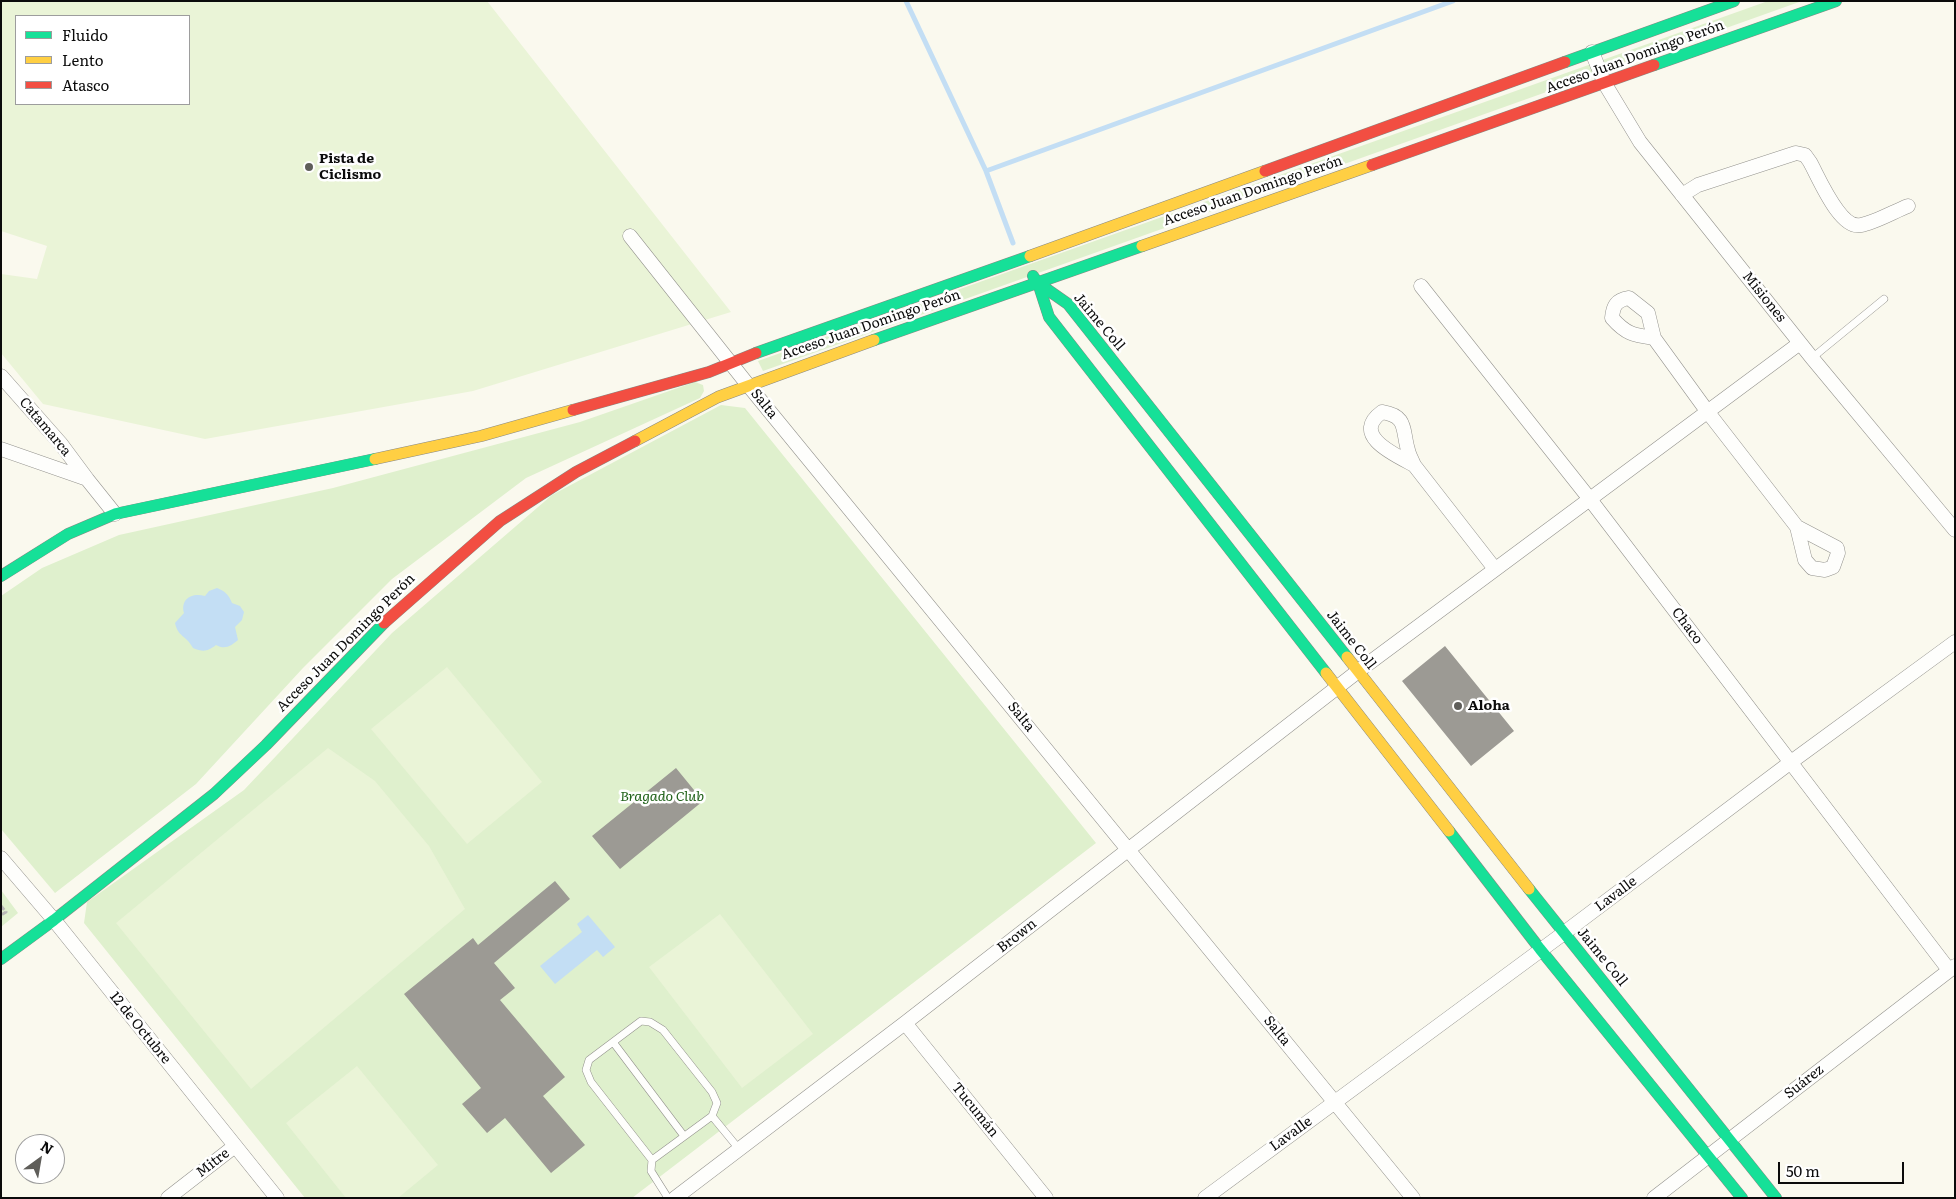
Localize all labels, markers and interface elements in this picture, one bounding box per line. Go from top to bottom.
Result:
legend [15,15,190,105]
street label: Acceso Juan Domingo Perón [1544,17,1726,97]
text: Fluido [62,23,108,46]
text: Lento [62,48,103,71]
text: Atasco [62,73,109,96]
place label: Pista de Ciclismo [319,151,381,184]
street label: Acceso Juan Domingo Perón [1161,152,1345,230]
marker: Pista de Ciclismo [303,161,315,173]
street label: Misiones [1739,268,1789,326]
street label: Acceso Juan Domingo Perón [779,286,963,364]
street label: Jaime Coll [1070,290,1128,354]
street label: Salta [747,386,781,422]
street label: Catamarca [16,394,74,460]
street label: Acceso Juan Domingo Perón [273,570,419,716]
street label: Chaco [1668,604,1706,648]
street label: Jaime Coll [1323,607,1379,673]
place label: Aloha [1468,698,1510,714]
street label: Salta [1004,699,1038,735]
marker: Aloha [1452,700,1464,712]
park label: Bragado Club [620,789,704,805]
street label: Lavalle [1592,873,1640,915]
street label: Brown [994,915,1040,957]
street label: Jaime Coll [1573,924,1631,990]
street label: 12 de Octubre [106,989,174,1067]
street label: Salta [1260,1013,1294,1049]
street label: Suárez [1781,1062,1827,1102]
street label: Tucumán [948,1079,1002,1141]
street label: Lavalle [1267,1113,1315,1155]
north arrow [15,1134,65,1184]
text: N [37,1136,58,1159]
street label: Mitre [193,1145,233,1181]
scale bar [1781,1152,1907,1184]
text: 50 m [1786,1159,1820,1182]

